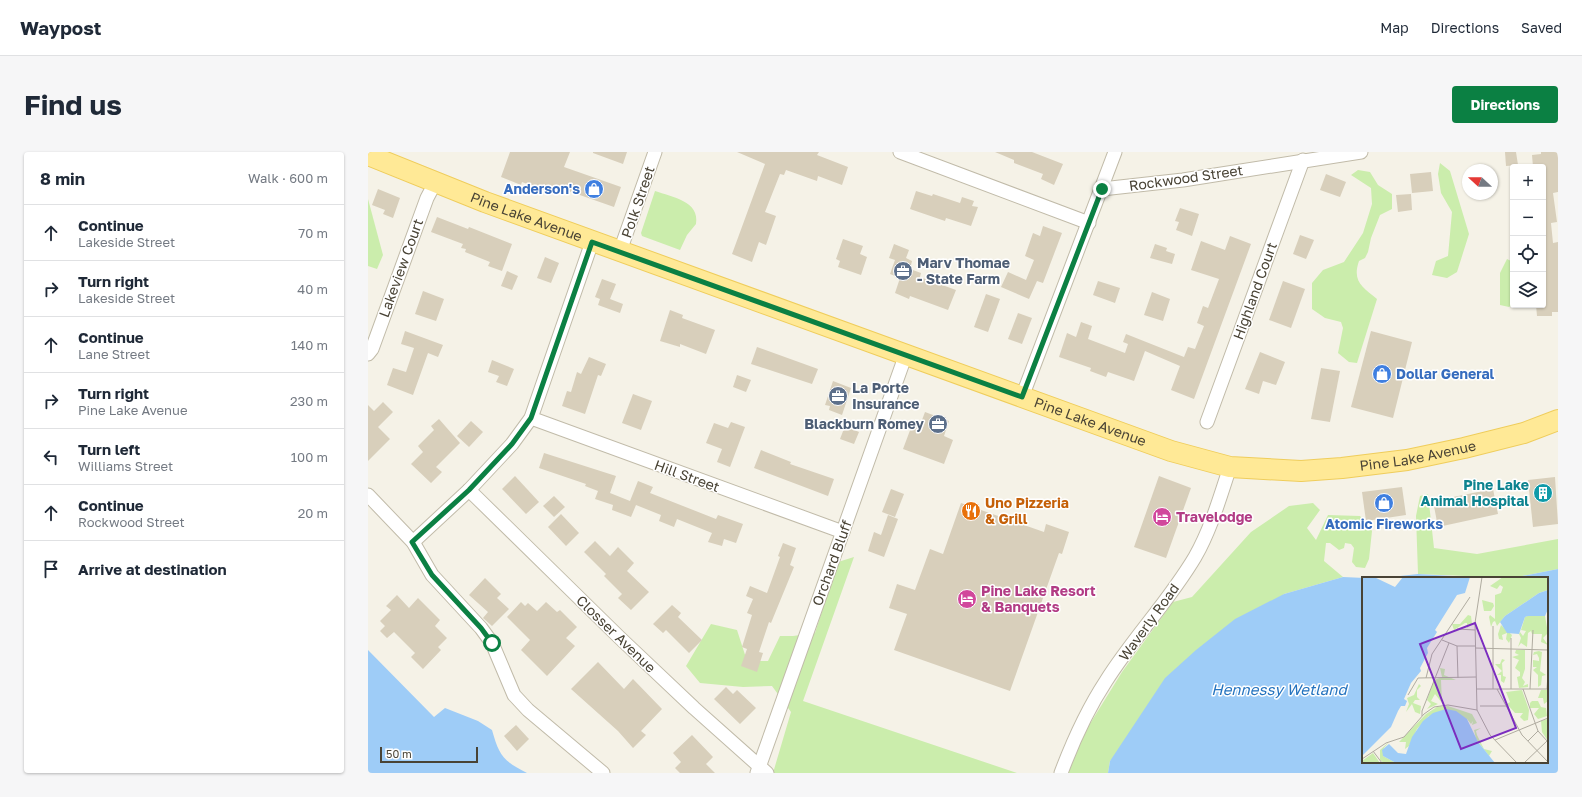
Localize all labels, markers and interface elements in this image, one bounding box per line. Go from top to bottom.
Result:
text: Waypost [20,16,101,39]
text: Map [1380,19,1409,36]
text: Directions [1431,19,1499,36]
text: Saved [1521,19,1562,36]
button: Directions [1452,86,1558,123]
text: Find us [24,88,122,121]
street label: Rockwood Street [1128,161,1244,194]
street label: Polk Street [617,164,658,240]
north arrow [1462,164,1498,200]
map controls [1510,164,1546,308]
button: + [1510,164,1546,200]
text: 8 min [40,168,85,189]
text: Walk · 600 m [248,170,328,186]
shop icon: Anderson's [583,178,605,200]
place label: Anderson's [503,180,580,197]
route end [1093,180,1111,198]
street label: Pine Lake Avenue [468,188,585,245]
button: − [1510,200,1546,236]
text: Continue [78,216,144,234]
street label: Lakeview Court [375,216,426,319]
icon: ahead [40,222,62,244]
text: 70 m [298,225,328,241]
text: Lakeside Street [78,234,175,250]
button: locate [1510,236,1546,272]
street label: Highland Court [1229,240,1280,342]
place label: Marv Thomae - State Farm [917,254,1010,287]
office icon: Marv Thomae - State Farm [892,260,914,282]
text: Turn right [78,272,149,290]
button: layers [1510,272,1546,308]
icon: right [40,278,62,300]
text: 40 m [297,281,328,297]
text: Lakeside Street [78,290,175,306]
text: Continue [78,328,144,346]
icon: ahead [40,334,62,356]
text: 140 m [291,337,328,353]
text: Lane Street [78,346,150,362]
shop icon: Dollar General [1371,363,1393,385]
place label: Dollar General [1396,365,1495,382]
place label: La Porte Insurance [852,379,920,412]
text: Turn right [78,384,149,402]
office icon: La Porte Insurance [827,385,849,407]
icon: right [40,390,62,412]
text: 230 m [290,393,328,409]
street label: Pine Lake Avenue [1032,393,1149,449]
text: Pine Lake Avenue [78,402,187,418]
office icon: Blackburn Romey [927,413,949,435]
place label: Blackburn Romey [804,415,925,432]
street label: Pine Lake Avenue [1359,436,1478,474]
text: Turn left [78,440,140,458]
icon: left [40,446,62,468]
text: 100 m [291,449,328,465]
street label: Hill Street [652,456,722,495]
text: Williams Street [78,458,173,474]
place label: Pine Lake Animal Hospital [1420,476,1529,509]
building icon: Pine Lake Animal Hospital [1532,482,1554,504]
shop icon: Atomic Fireworks [1373,492,1395,514]
place label: Uno Pizzeria & Grill [985,494,1069,527]
text: Continue [78,496,144,514]
restaurant icon: Uno Pizzeria & Grill [960,500,982,522]
icon: ahead [40,502,62,524]
text: 20 m [298,505,328,521]
hotel icon: Travelodge [1151,506,1173,528]
place label: Travelodge [1176,508,1253,525]
text: Rockwood Street [78,514,185,530]
place label: Atomic Fireworks [1325,515,1443,532]
street label: Orchard Bluff [808,518,855,608]
icon: arrive [40,558,62,580]
text: Arrive at destination [78,560,227,578]
inset map [1362,577,1548,763]
street label: Waverly Road [1115,580,1182,664]
place label: Pine Lake Resort & Banquets [981,582,1096,615]
hotel icon: Pine Lake Resort & Banquets [956,588,978,610]
street label: Closser Avenue [573,592,660,676]
route start [483,634,501,652]
water label: Hennessy Wetland [1211,680,1349,699]
scale bar [380,745,478,764]
text: 50 m [386,747,412,760]

